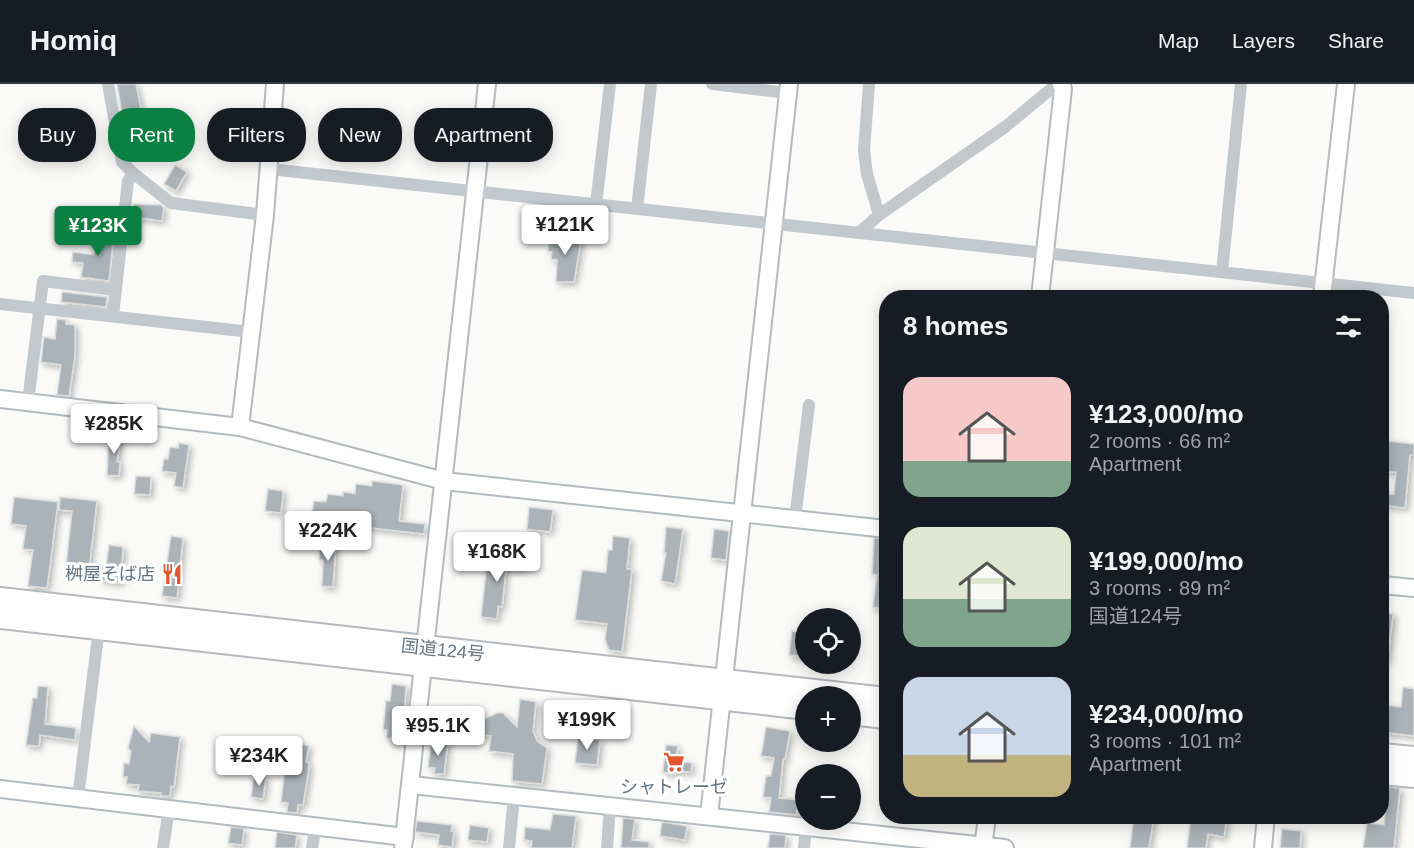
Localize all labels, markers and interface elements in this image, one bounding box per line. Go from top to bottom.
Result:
text: Homiq [30,25,117,56]
text: Map [1158,29,1199,52]
text: Layers [1232,29,1295,52]
text: Share [1328,29,1384,52]
chip: Buy [18,108,96,162]
chip: Rent [108,108,195,162]
chip: Filters [207,108,306,162]
chip: New [318,108,402,162]
chip: Apartment [414,108,553,162]
pin: ¥121K [523,205,607,256]
pin: ¥123K [56,206,140,257]
text: ¥121K [536,213,594,235]
text: ¥123K [69,214,127,236]
icon: filters [1332,310,1365,343]
text: 8 homes [903,311,1009,341]
text: ¥123,000/mo [1089,399,1244,429]
icon: home [951,401,1023,473]
pin: ¥285K [72,404,156,455]
text: ¥285K [85,412,143,434]
text: 2 rooms · 66 m² [1089,430,1230,452]
text: Apartment [1089,453,1181,475]
pin: ¥224K [286,511,370,562]
text: ¥224K [299,519,357,541]
pin: ¥168K [455,532,539,583]
text: ¥168K [468,540,526,562]
text: ¥199,000/mo [1089,546,1244,576]
icon: home [951,551,1023,623]
restaurant icon: 桝屋そば店 [160,562,184,586]
place label: 桝屋そば店 [65,564,155,584]
text: 3 rooms · 89 m² [1089,577,1230,599]
text: 国道124号 [1089,605,1182,627]
map controls [795,608,861,830]
button: locate [795,608,861,674]
street label: 国道124号 [400,636,486,664]
button: + [795,686,861,752]
text: ¥234,000/mo [1089,699,1244,729]
pin: ¥199K [545,700,629,751]
icon: home [951,701,1023,773]
pin: ¥95.1K [389,706,487,757]
text: ¥199K [558,708,616,730]
text: ¥95.1K [406,714,470,736]
text: 3 rooms · 101 m² [1089,730,1241,752]
pin: ¥234K [217,736,301,787]
text: ¥234K [230,744,288,766]
supermarket icon: シャトレーゼ [662,750,686,774]
text: Apartment [1089,753,1181,775]
button: − [795,764,861,830]
place label: シャトレーゼ [620,777,728,797]

